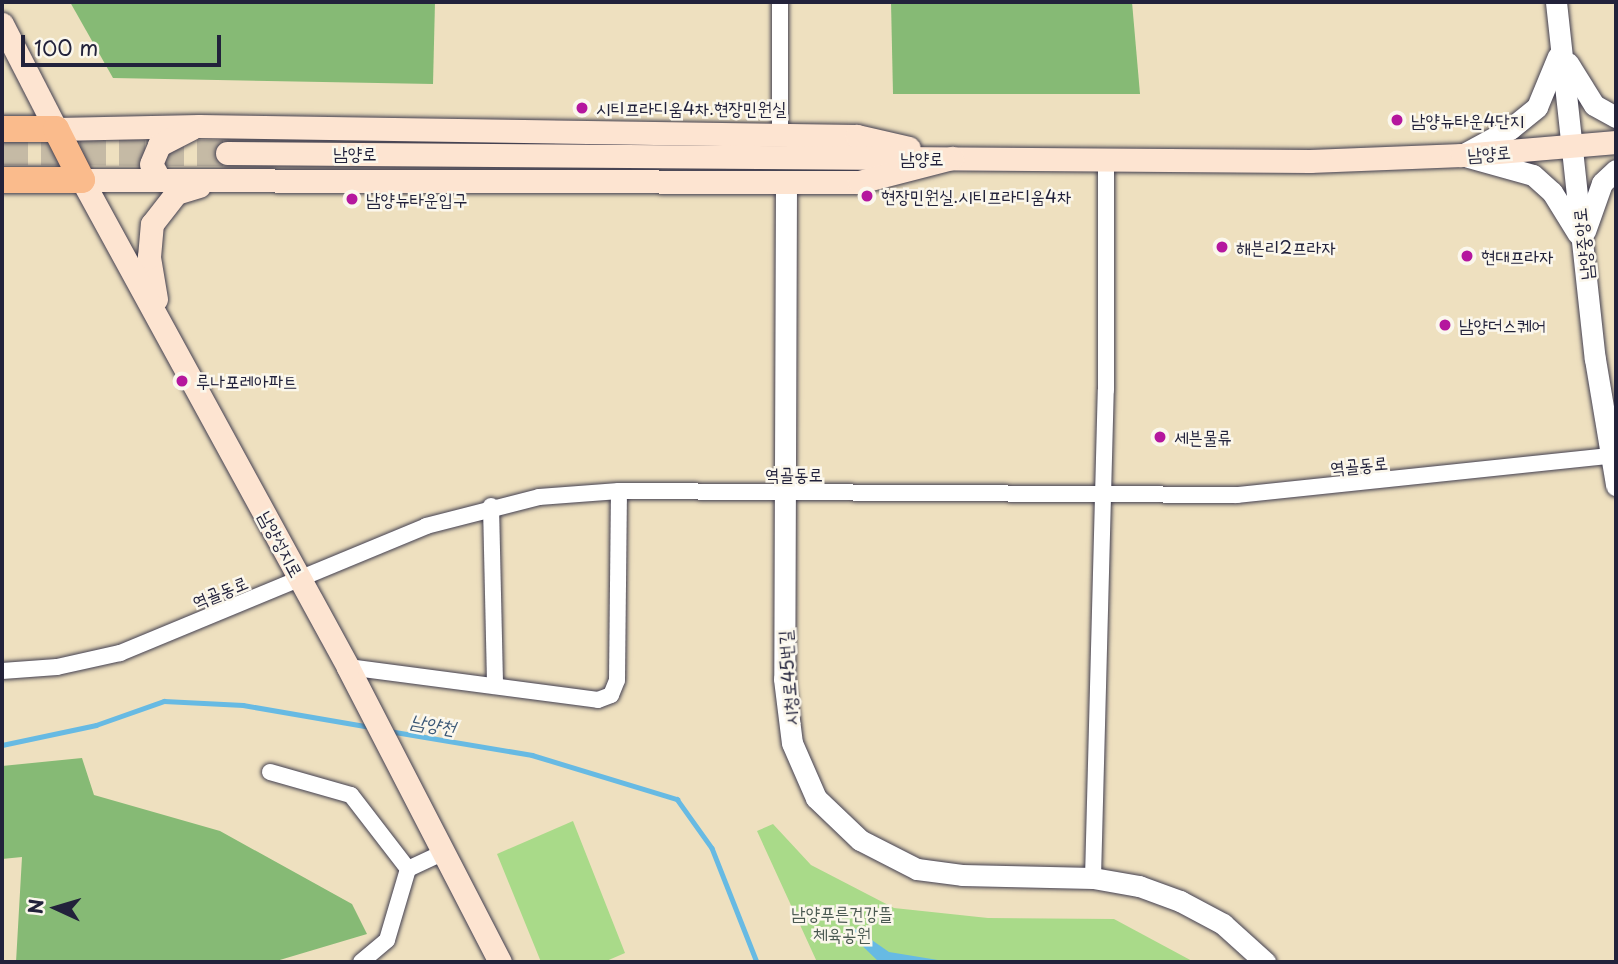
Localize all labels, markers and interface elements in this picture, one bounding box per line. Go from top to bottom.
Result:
scale bar [24,21,224,65]
text: 100 m [34,31,98,63]
place label: 시티프라디움4차.현장민원실 [596,97,786,119]
marker: 시티프라디움4차.현장민원실 [574,100,590,116]
place label: 남양뉴타운4단지 [1411,109,1524,131]
marker: 남양뉴타운4단지 [1389,112,1405,128]
street label: 남양로 [1467,141,1511,165]
street label: 남양로 [333,142,377,164]
street label: 남양로 [900,147,944,169]
place label: 현장민원실.시티프라디움4차 [881,185,1071,207]
place label: 남양뉴타운입구 [366,188,467,210]
marker: 현장민원실.시티프라디움4차 [859,188,875,204]
marker: 남양뉴타운입구 [344,191,360,207]
street label: 남양중앙로 [1568,207,1598,281]
place label: 해븐리2프라자 [1236,236,1336,258]
marker: 해븐리2프라자 [1214,239,1230,255]
place label: 현대프라자 [1481,245,1553,267]
marker: 현대프라자 [1459,248,1475,264]
place label: 남양더스퀘어 [1459,314,1546,336]
marker: 남양더스퀘어 [1437,317,1453,333]
place label: 루나포레아파트 [196,370,297,392]
marker: 루나포레아파트 [174,373,190,389]
place label: 세븐물류 [1174,426,1232,448]
marker: 세븐물류 [1152,429,1168,445]
street label: 역골동로 [1329,452,1389,478]
street label: 역골동로 [765,463,823,485]
street label: 남양성지로 [254,507,308,581]
street label: 역골동로 [189,571,251,613]
street label: 시청로45번길 [774,630,802,726]
water label: 남양천 [408,709,458,739]
north arrow [21,873,91,943]
text: N [21,898,50,915]
park label: 남양푸른건강뜰 체육공원 [791,903,893,946]

